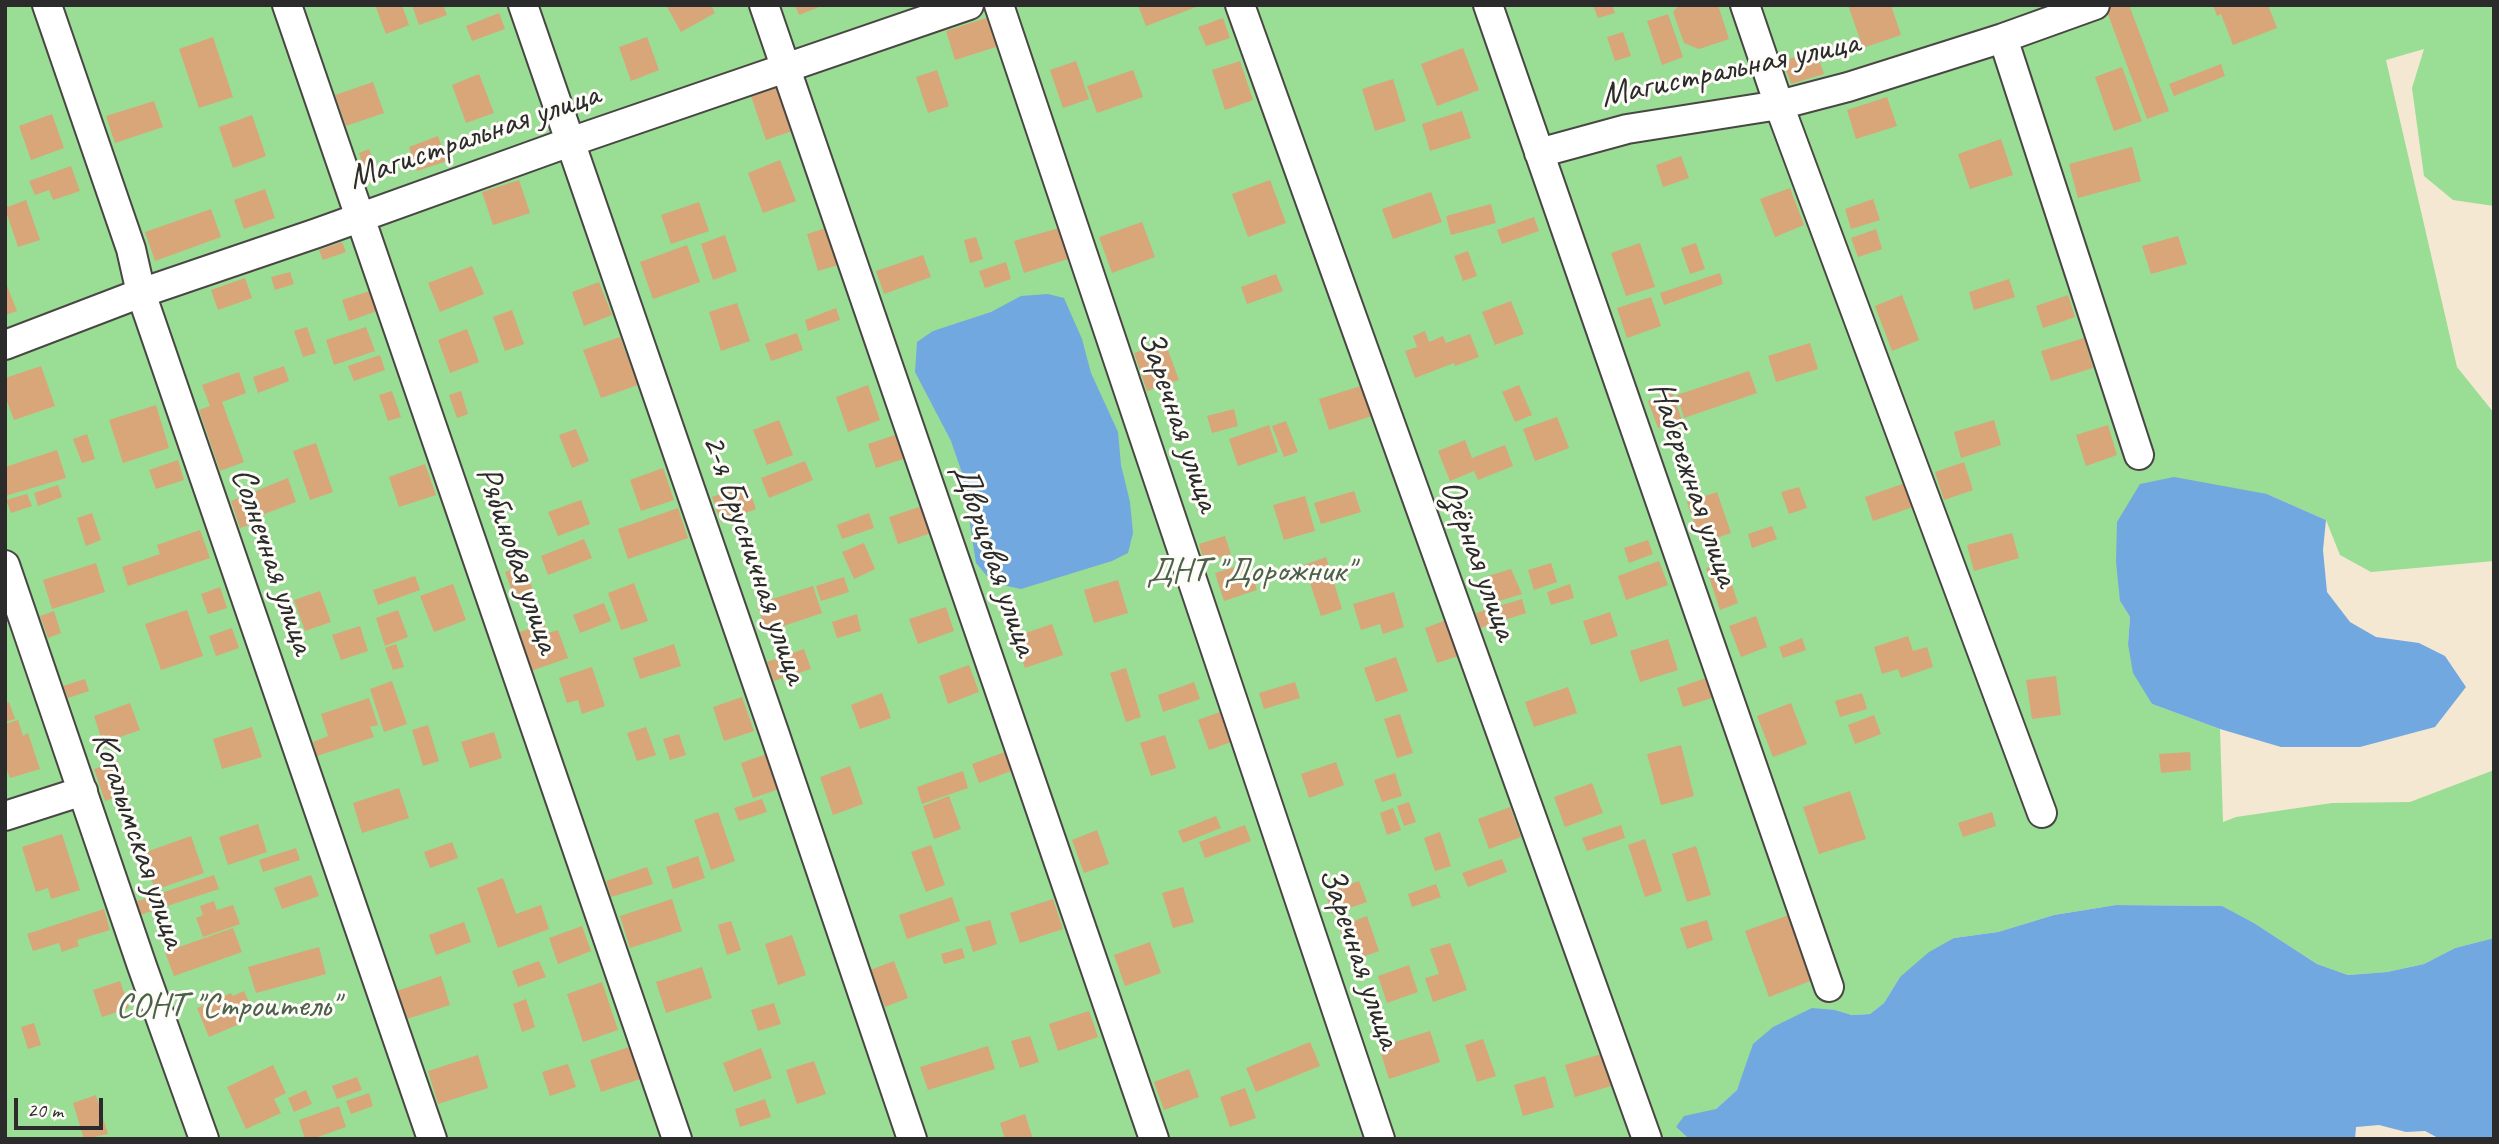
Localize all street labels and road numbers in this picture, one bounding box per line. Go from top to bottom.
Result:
street label: Магистральная улица [1597,22,1863,118]
street label: Магистральная улица [343,74,605,200]
street label: Заречная улица [1127,325,1229,517]
street label: Набережная улица [1638,376,1748,592]
street label: 2-я Брусничная улица [692,429,816,689]
street label: Дворцовая улица [942,459,1046,661]
street label: Рябиновая улица [465,461,569,659]
street label: Солнечная улица [221,462,323,660]
street label: Озёрная улица [1430,474,1526,646]
street label: Когалымская улица [81,726,195,954]
street label: Заречная улица [1308,862,1410,1054]

